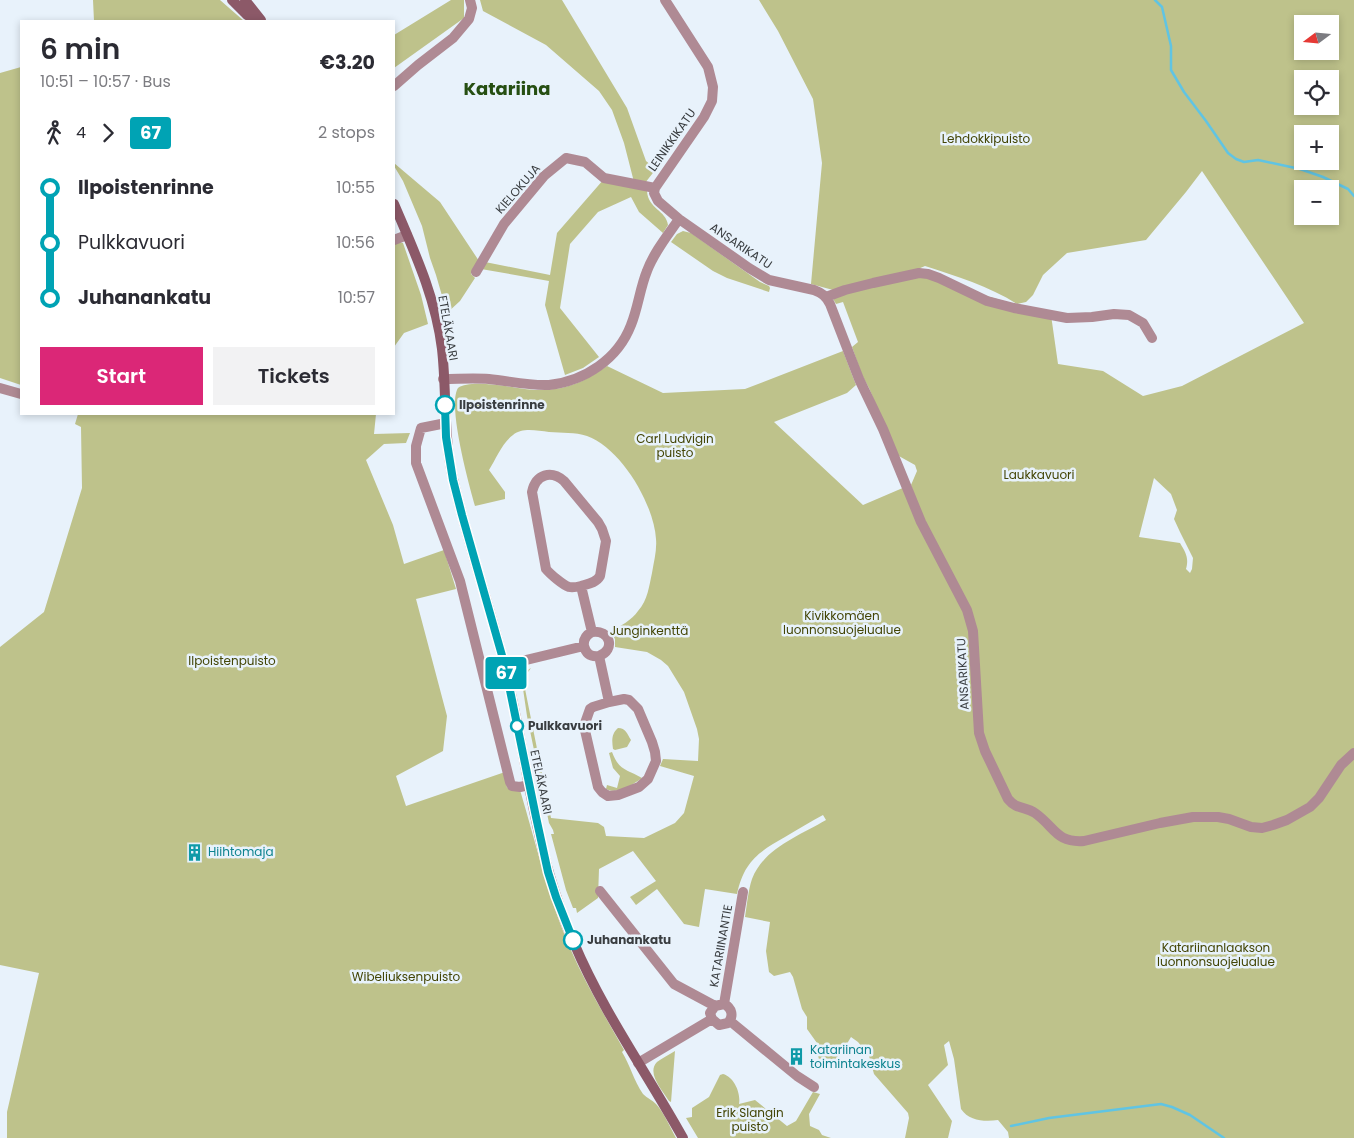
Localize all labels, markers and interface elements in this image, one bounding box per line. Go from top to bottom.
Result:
north arrow [1294,15,1339,60]
map controls [1294,15,1339,225]
text: 6 min [40,30,120,69]
text: €3.20 [320,49,375,76]
text: 10:51 – 10:57 · Bus [40,70,171,93]
button: locate [1294,70,1339,115]
district label: Katariina [464,76,550,101]
street label: LEINIKKIKATU [644,105,699,174]
icon: walk [40,119,68,147]
icon: forward [94,119,122,147]
text: 67 [140,120,161,145]
text: 4 [76,121,86,144]
text: 2 stops [318,121,375,144]
button: + [1294,125,1339,170]
park label: Lehdokkipuisto [942,130,1031,147]
street label: KIELOKUJA [491,160,544,217]
text: Ilpoistenrinne [78,174,214,201]
text: 10:55 [336,176,375,199]
button: − [1294,180,1339,225]
street label: ANSARIKATU [707,218,776,273]
text: Pulkkavuori [78,229,185,256]
text: 10:56 [336,231,375,254]
text: Juhanankatu [78,284,211,311]
text: 10:57 [338,286,375,309]
street label: ETELÄKAARI [434,294,463,362]
button: Start [40,347,203,405]
button: Tickets [213,347,375,405]
marker: Ilpoistenrinne [435,395,455,415]
place label: Ilpoistenrinne [459,396,545,413]
park label: Carl Ludvigin puisto [636,430,714,461]
park label: Laukkavuori [1004,466,1075,483]
park label: Kivikkomäen luonnonsuojelualue [783,607,901,638]
park label: Junginkenttä [610,622,688,639]
street label: ANSARIKATU [952,638,973,710]
park label: Ilpoistenpuisto [188,652,276,669]
line badge: 67 [484,657,528,689]
text: 67 [495,660,517,685]
place label: Pulkkavuori [528,717,602,734]
marker: Pulkkavuori [510,719,524,733]
street label: ETELÄKAARI [526,748,557,816]
building icon: Hiihtomaja [184,842,204,862]
place label: Hiihtomaja [208,843,274,860]
street label: KATARIINANTIE [705,903,736,989]
marker: Juhanankatu [563,930,583,950]
place label: Juhanankatu [587,931,671,948]
park label: Katariinanlaakson luonnonsuojelualue [1157,939,1275,970]
park label: Wibeliuksenpuisto [352,968,461,985]
place label: Katariinan toimintakeskus [810,1041,900,1072]
building icon: Katariinan toimintakeskus [786,1047,806,1067]
park label: Erik Slangin puisto [716,1104,784,1135]

